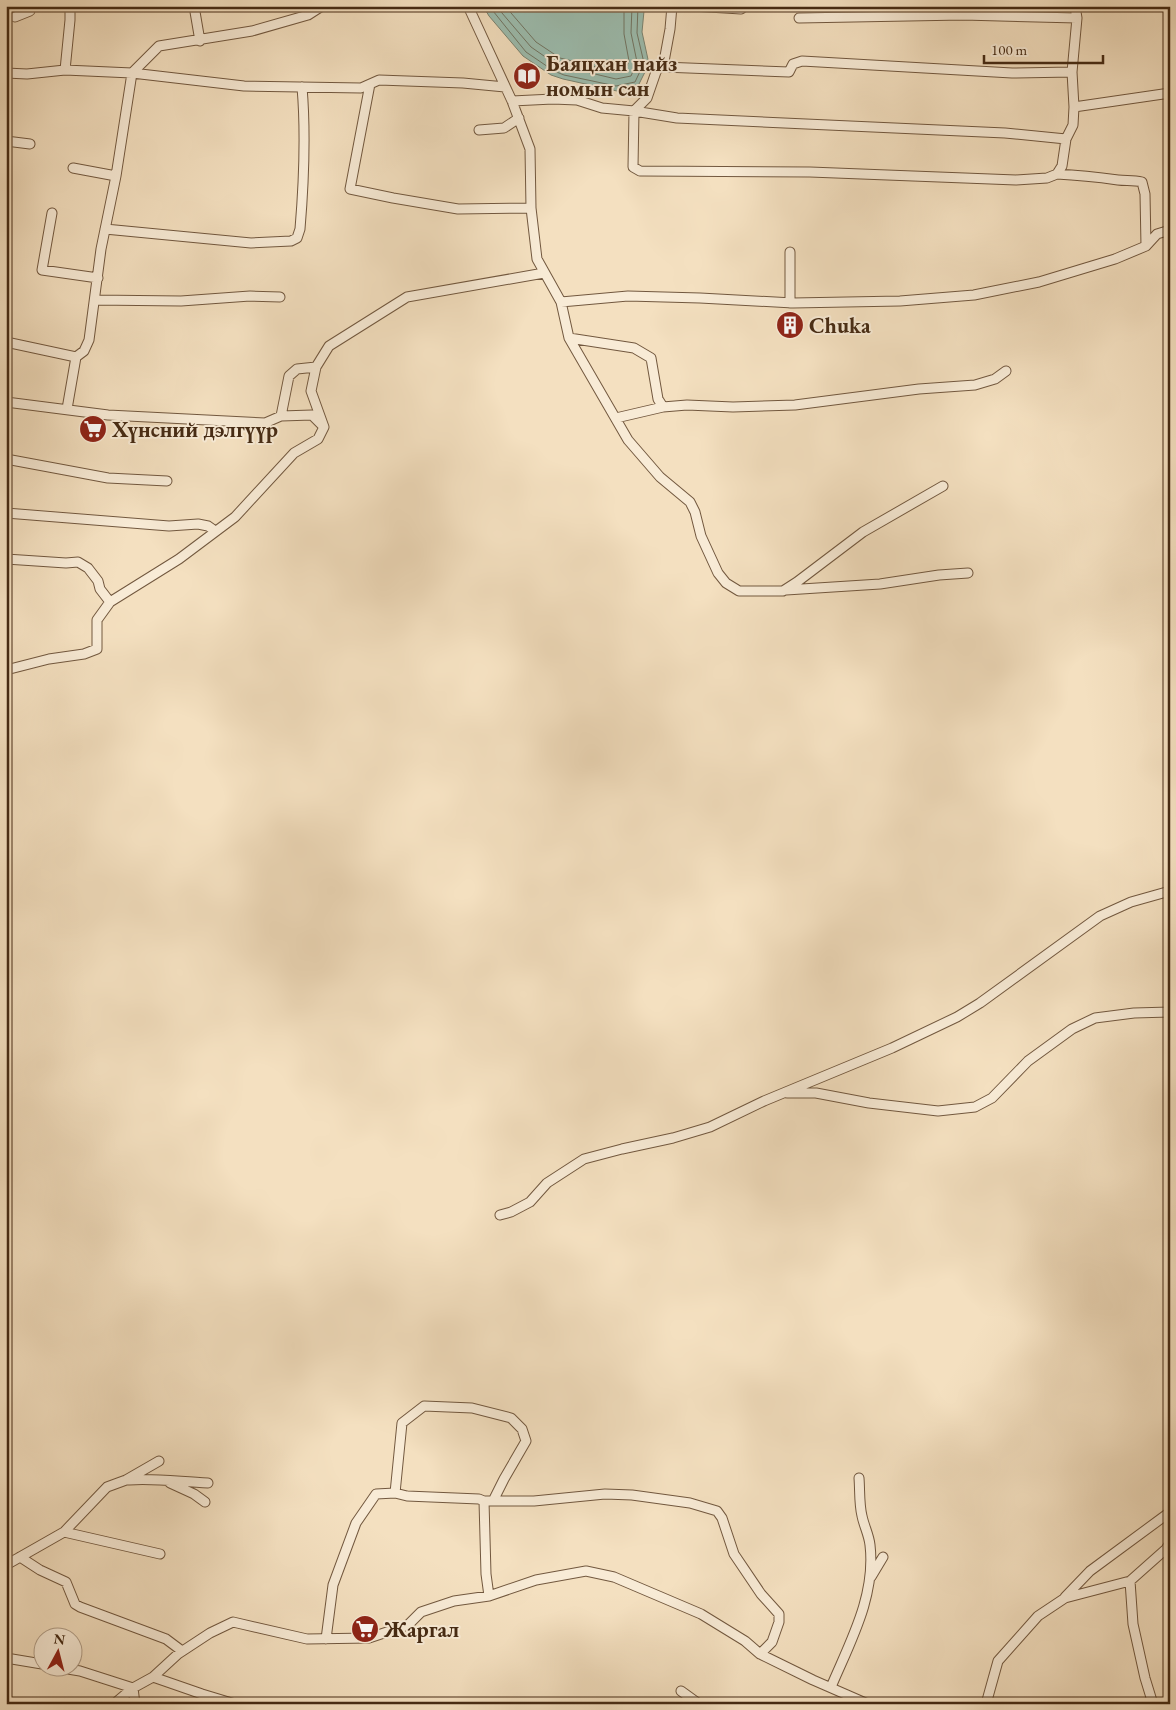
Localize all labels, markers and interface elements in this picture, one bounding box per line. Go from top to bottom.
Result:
scale bar [984,32,1102,64]
text: 100 m [991,40,1028,59]
place label: Баяцхан найз номын сан [546,49,677,103]
library icon: Баяцхан найз номын сан [512,61,542,91]
building icon: Chuka [775,310,805,340]
place label: Chuka [809,311,871,340]
supermarket icon: Хүнсний дэлгүүр [78,414,108,444]
place label: Хүнсний дэлгүүр [111,415,278,444]
supermarket icon: Жаргал [350,1614,380,1644]
place label: Жаргал [383,1615,459,1644]
north arrow [32,1628,82,1678]
text: N [53,1629,67,1649]

